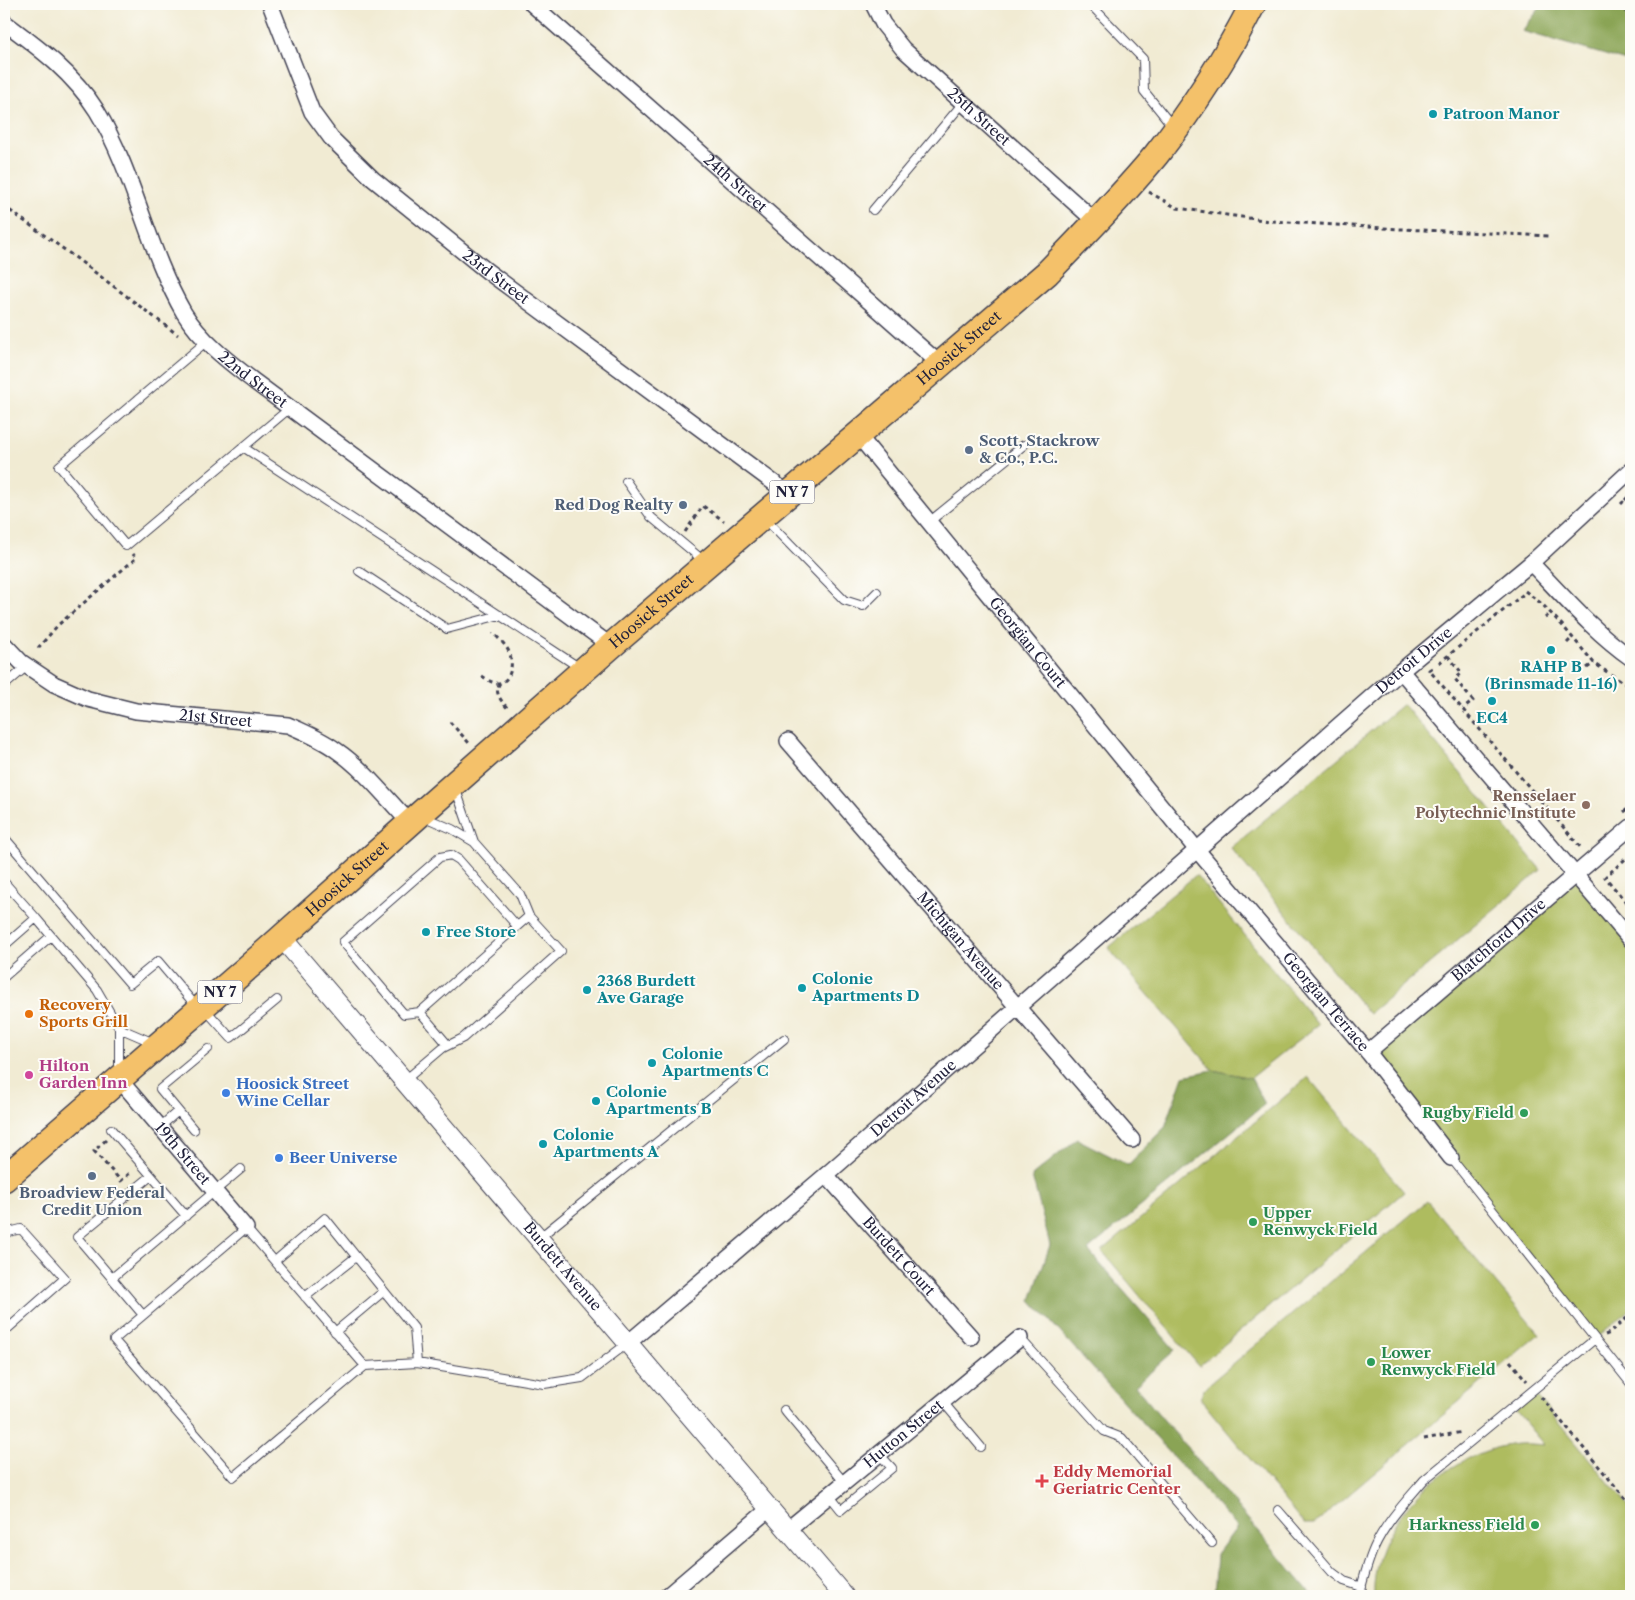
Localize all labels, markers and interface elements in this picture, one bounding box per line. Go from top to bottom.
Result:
street label: 25th Street [944,83,1015,150]
place label: Patroon Manor [1443,104,1560,123]
marker: Patroon Manor [1427,108,1439,120]
street label: 24th Street [700,150,772,216]
street label: 23rd Street [459,245,534,308]
street label: Hoosick Street [913,306,1005,389]
street label: 22nd Street [214,347,292,412]
place label: Scott, Stackrow & Co., P.C. [979,431,1100,467]
marker: Scott, Stackrow & Co., P.C. [963,444,975,456]
road number: NY 7 [770,481,814,504]
place label: Red Dog Realty [554,495,674,514]
marker: Red Dog Realty [677,499,689,511]
street label: Hoosick Street [605,569,698,652]
street label: Georgian Court [985,593,1071,692]
street label: Detroit Drive [1372,623,1456,698]
marker: RAHP B (Brinsmade 11-16) [1545,644,1557,656]
place label: RAHP B (Brinsmade 11-16) [1485,657,1617,693]
marker: EC4 [1486,695,1498,707]
street label: 21st Street [178,705,254,731]
place label: EC4 [1476,708,1508,727]
place label: Rensselaer Polytechnic Institute [1415,786,1577,822]
marker: Rensselaer Polytechnic Institute [1580,799,1592,811]
street label: Hoosick Street [302,836,393,921]
street label: Michigan Avenue [913,888,1008,994]
street label: Blatchford Drive [1447,894,1549,985]
place label: Free Store [436,922,516,941]
marker: Free Store [420,926,432,938]
street label: Georgian Terrace [1279,948,1373,1055]
place label: Colonie Apartments D [811,969,920,1005]
place label: 2368 Burdett Ave Garage [596,971,696,1007]
road number: NY 7 [198,980,242,1004]
marker: Colonie Apartments D [796,982,808,994]
marker: 2368 Burdett Ave Garage [581,984,593,996]
place label: Recovery Sports Grill [39,995,128,1031]
marker: Recovery Sports Grill [23,1008,35,1020]
place label: Colonie Apartments C [661,1044,769,1080]
street label: Detroit Avenue [866,1055,960,1141]
place label: Hilton Garden Inn [39,1056,128,1092]
marker: Colonie Apartments C [646,1057,658,1069]
marker: Hilton Garden Inn [23,1069,35,1081]
place label: Hoosick Street Wine Cellar [235,1074,349,1110]
place label: Colonie Apartments B [605,1082,712,1118]
marker: Hoosick Street Wine Cellar [220,1087,232,1099]
marker: Colonie Apartments B [590,1095,602,1107]
place label: Rugby Field [1422,1103,1514,1122]
marker: Rugby Field [1518,1107,1530,1119]
street label: 19th Street [151,1118,215,1189]
place label: Colonie Apartments A [552,1125,659,1161]
marker: Colonie Apartments A [537,1138,549,1150]
place label: Beer Universe [289,1148,397,1167]
marker: Beer Universe [273,1152,285,1164]
marker: Broadview Federal Credit Union [86,1170,98,1182]
place label: Broadview Federal Credit Union [19,1183,165,1219]
place label: Upper Renwyck Field [1263,1203,1378,1239]
street label: Burdett Court [859,1212,940,1300]
marker: Upper Renwyck Field [1247,1216,1259,1228]
street label: Burdett Avenue [520,1218,606,1314]
place label: Lower Renwyck Field [1381,1343,1496,1379]
marker: Lower Renwyck Field [1365,1356,1377,1368]
street label: Hutton Street [859,1395,947,1472]
place label: Eddy Memorial Geriatric Center [1053,1462,1181,1498]
marker: Eddy Memorial Geriatric Center [1035,1474,1049,1488]
place label: Harkness Field [1409,1515,1525,1534]
marker: Harkness Field [1529,1519,1541,1531]

